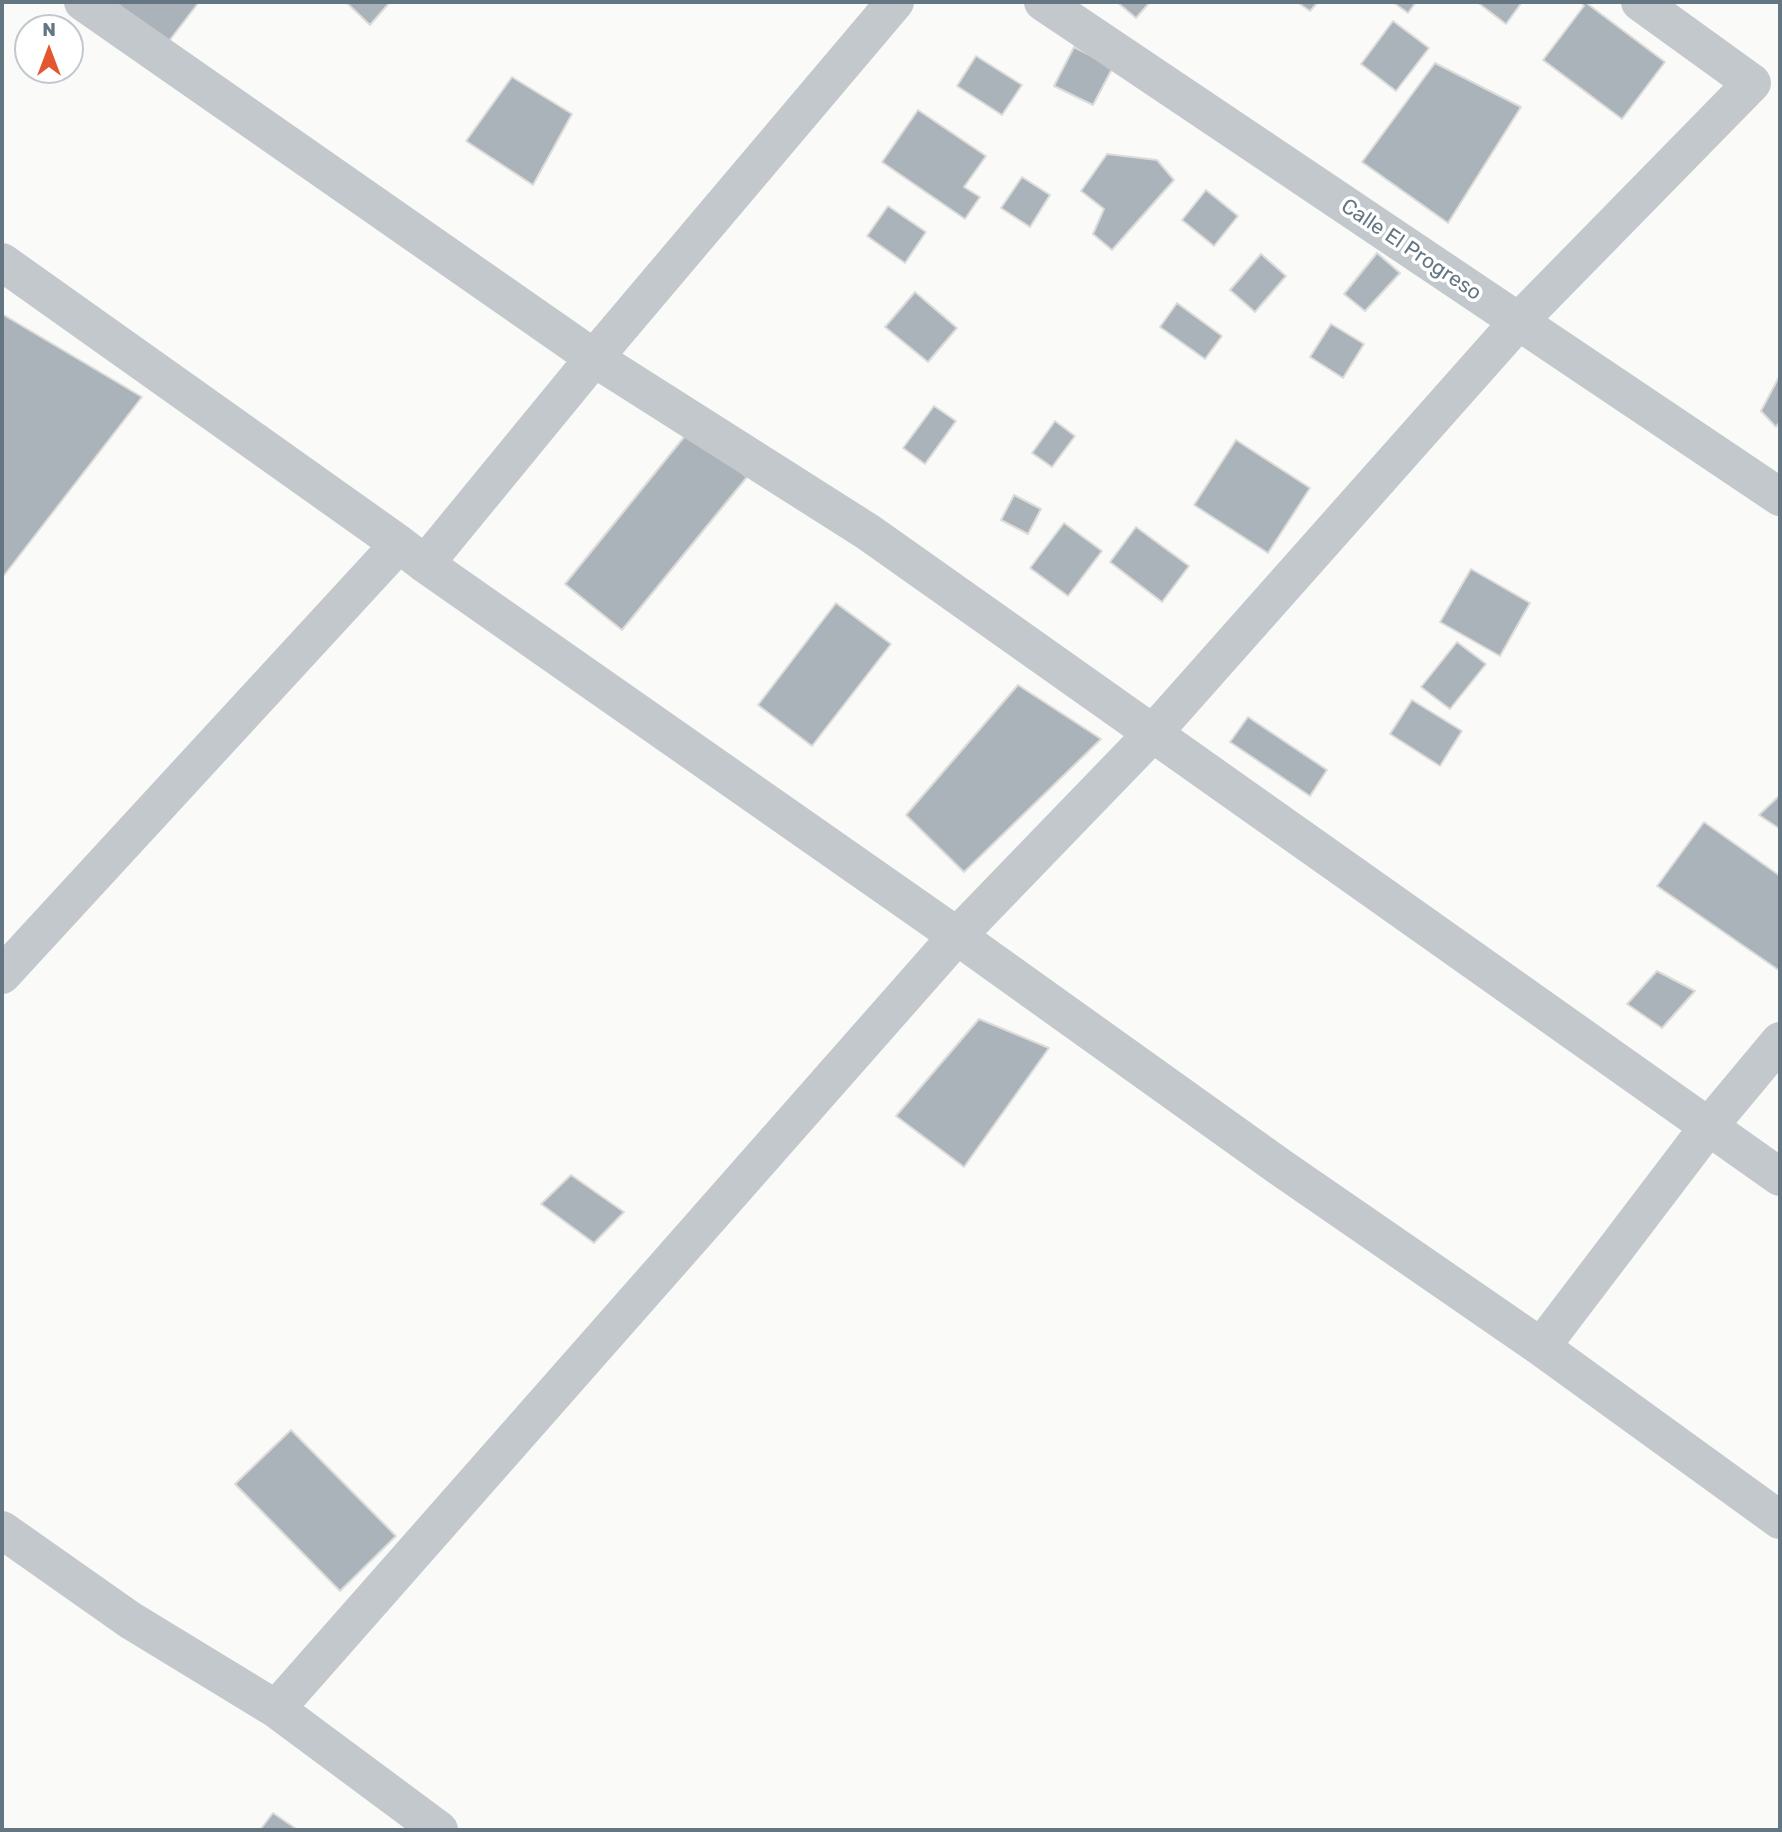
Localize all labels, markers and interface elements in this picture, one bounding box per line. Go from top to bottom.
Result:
north arrow [14,14,84,84]
text: N [42,18,56,41]
street label: Calle El Progreso [1336,194,1486,306]

